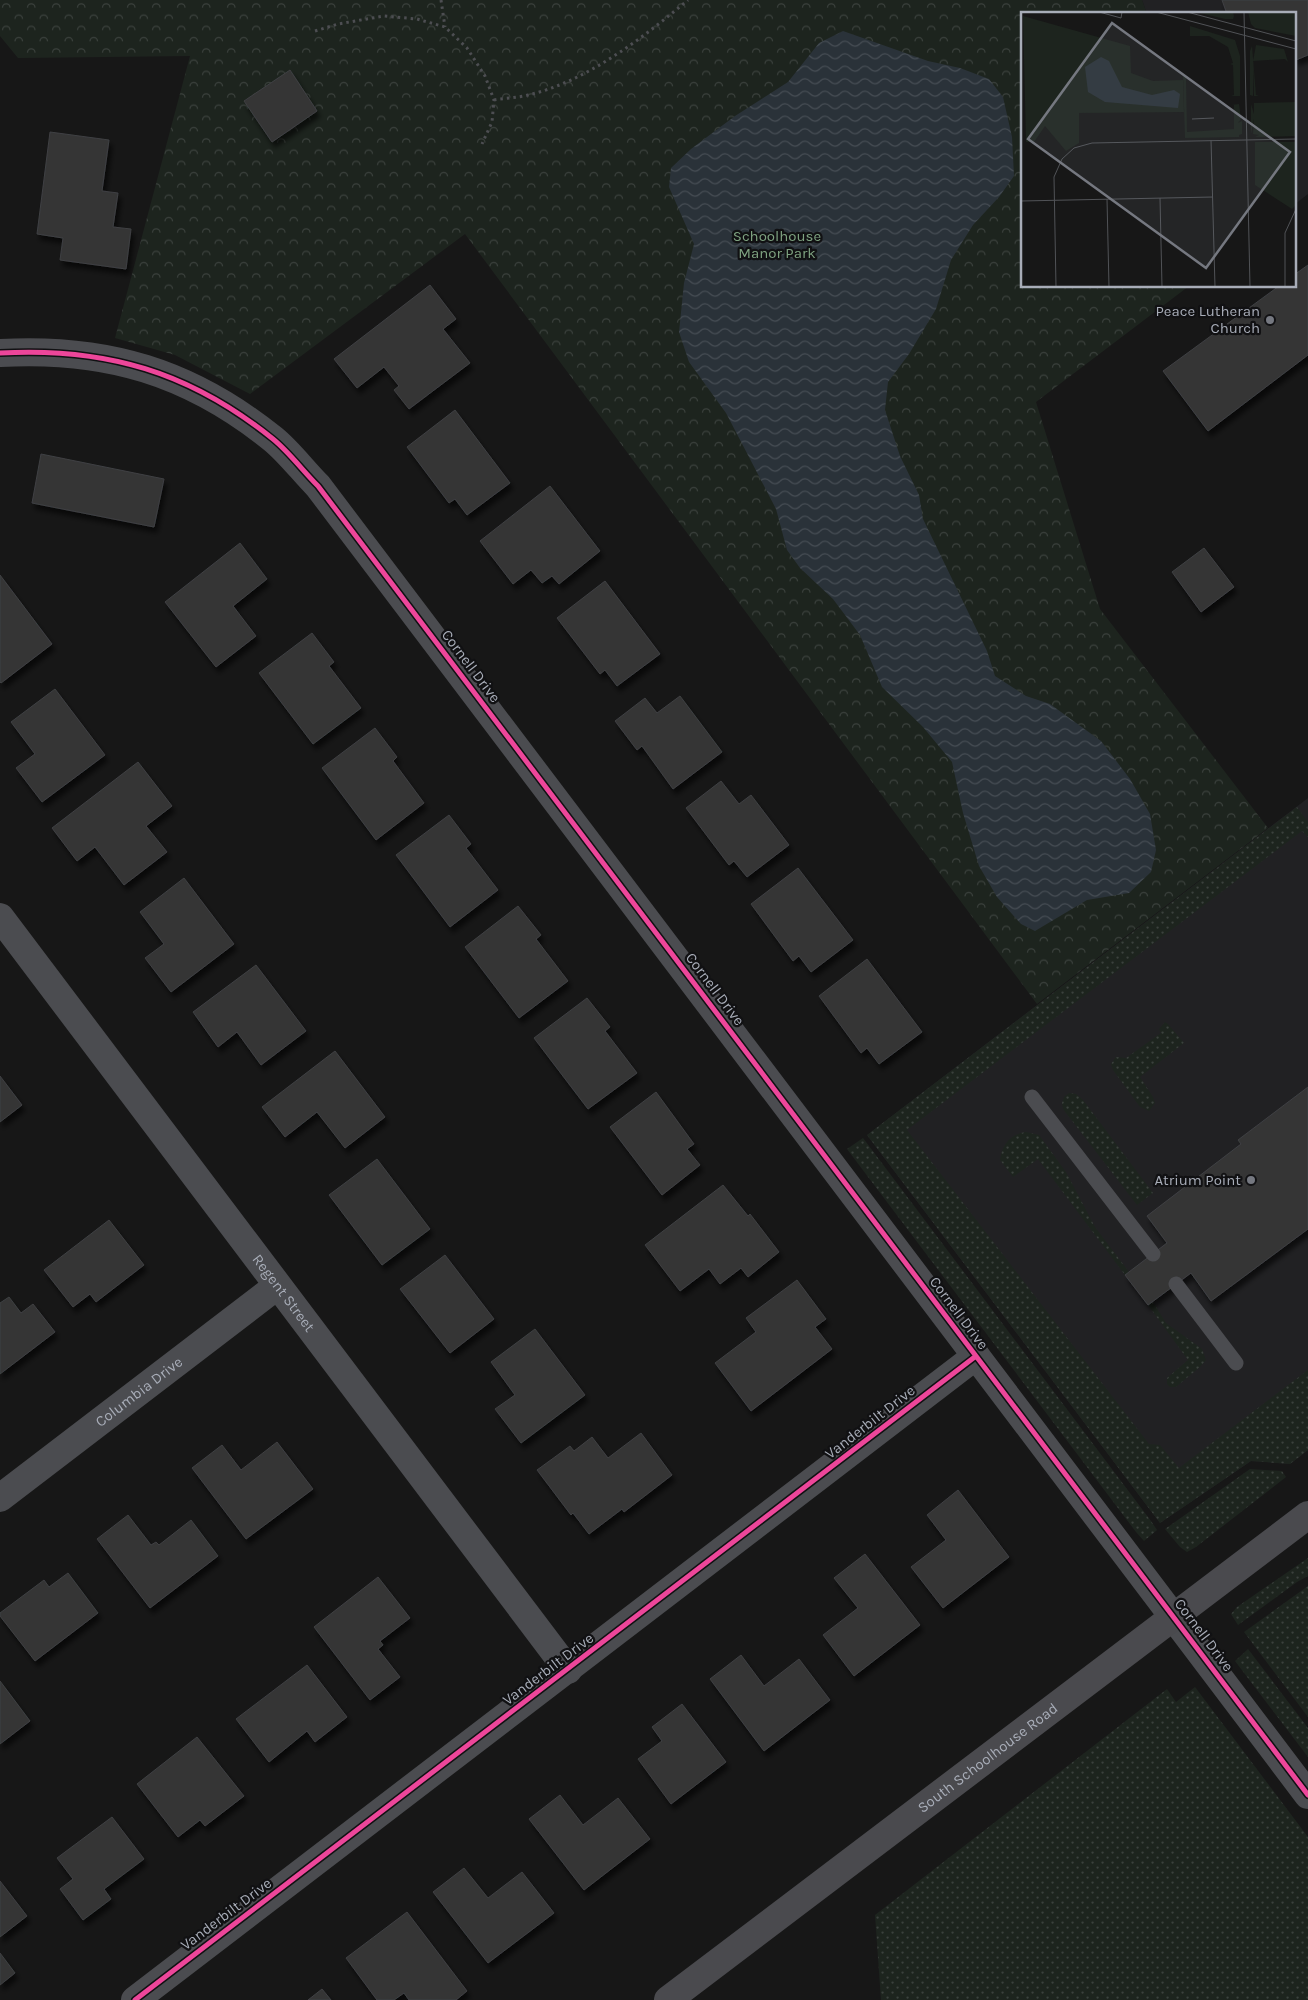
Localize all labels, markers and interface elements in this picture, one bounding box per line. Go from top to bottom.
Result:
inset map [1021,12,1296,288]
park label: Schoolhouse Manor Park [733,227,821,262]
place label: Peace Lutheran Church [1156,302,1260,337]
marker: Peace Lutheran Church [1264,314,1276,326]
street label: Cornell Drive [438,626,504,706]
street label: Cornell Drive [682,949,748,1029]
place label: Atrium Point [1155,1171,1241,1189]
marker: Atrium Point [1245,1174,1257,1186]
street label: Regent Street [249,1251,319,1336]
street label: Cornell Drive [926,1273,992,1353]
street label: Columbia Drive [92,1353,186,1431]
street label: Vanderbilt Drive [821,1381,919,1463]
street label: Cornell Drive [1171,1595,1237,1675]
street label: Vanderbilt Drive [499,1629,597,1709]
street label: South Schoolhouse Road [914,1699,1061,1817]
street label: Vanderbilt Drive [177,1874,275,1954]

